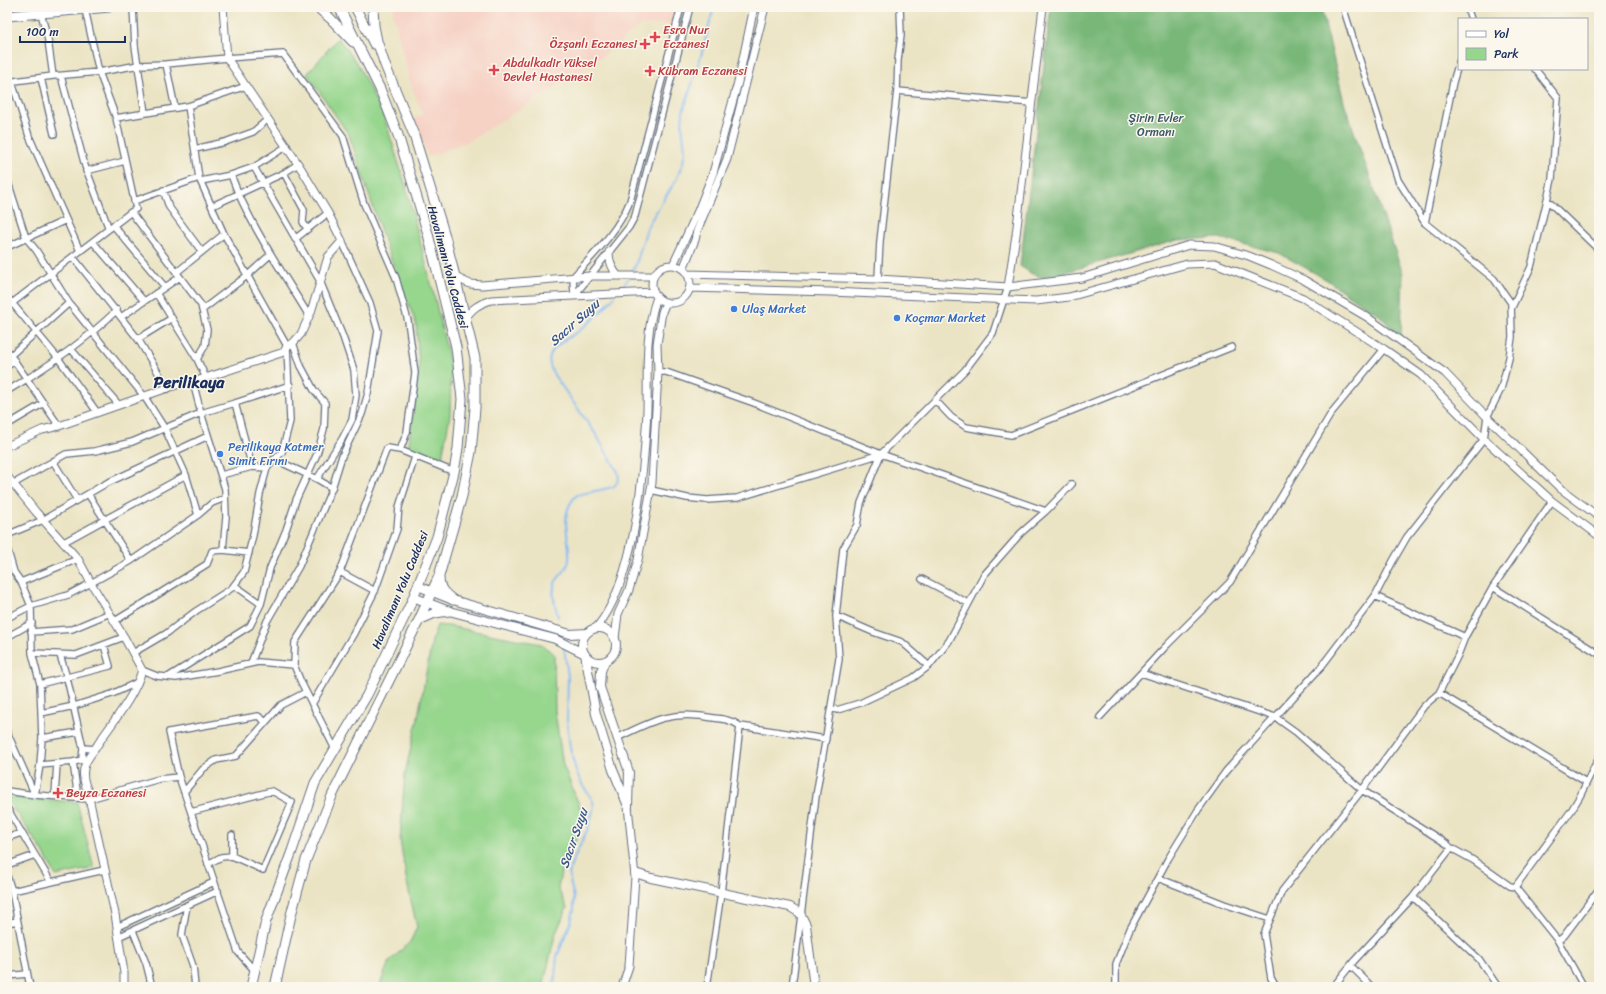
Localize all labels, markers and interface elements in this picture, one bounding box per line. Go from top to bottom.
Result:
scale bar [20,18,125,44]
legend [1458,18,1588,70]
place label: Esra Nur Eczanesi [663,19,710,55]
text: 100 m [26,21,59,43]
text: Yol [1494,23,1509,45]
marker: Esra Nur Eczanesi [650,32,660,42]
place label: Özşanlı Eczanesi [550,33,638,55]
marker: Özşanlı Eczanesi [640,39,650,49]
text: Park [1494,43,1519,65]
place label: Abdulkadir Yüksel Devlet Hastanesi [502,52,598,88]
place label: Kübram Eczanesi [658,60,748,82]
marker: Abdulkadir Yüksel Devlet Hastanesi [488,64,500,76]
marker: Kübram Eczanesi [645,66,655,76]
park label: Şirin Evler Ormanı [1128,107,1185,143]
street label: Havalimanı Yolu Caddesi [421,203,475,332]
water label: Sacır Suyu [543,292,607,352]
place label: Ulaş Market [742,298,806,320]
marker: Ulaş Market [729,304,739,314]
place label: Koçmar Market [905,307,986,329]
marker: Koçmar Market [892,313,902,323]
district label: Perilikaya [154,368,225,397]
place label: Perilikaya Katmer Simit Fırını [228,436,324,472]
marker: Perilikaya Katmer Simit Fırını [215,449,225,459]
street label: Havalimanı Yolu Caddesi [365,527,435,653]
place label: Beyza Eczanesi [66,782,147,804]
marker: Beyza Eczanesi [53,788,63,798]
water label: Sacır Suyu [552,803,595,871]

